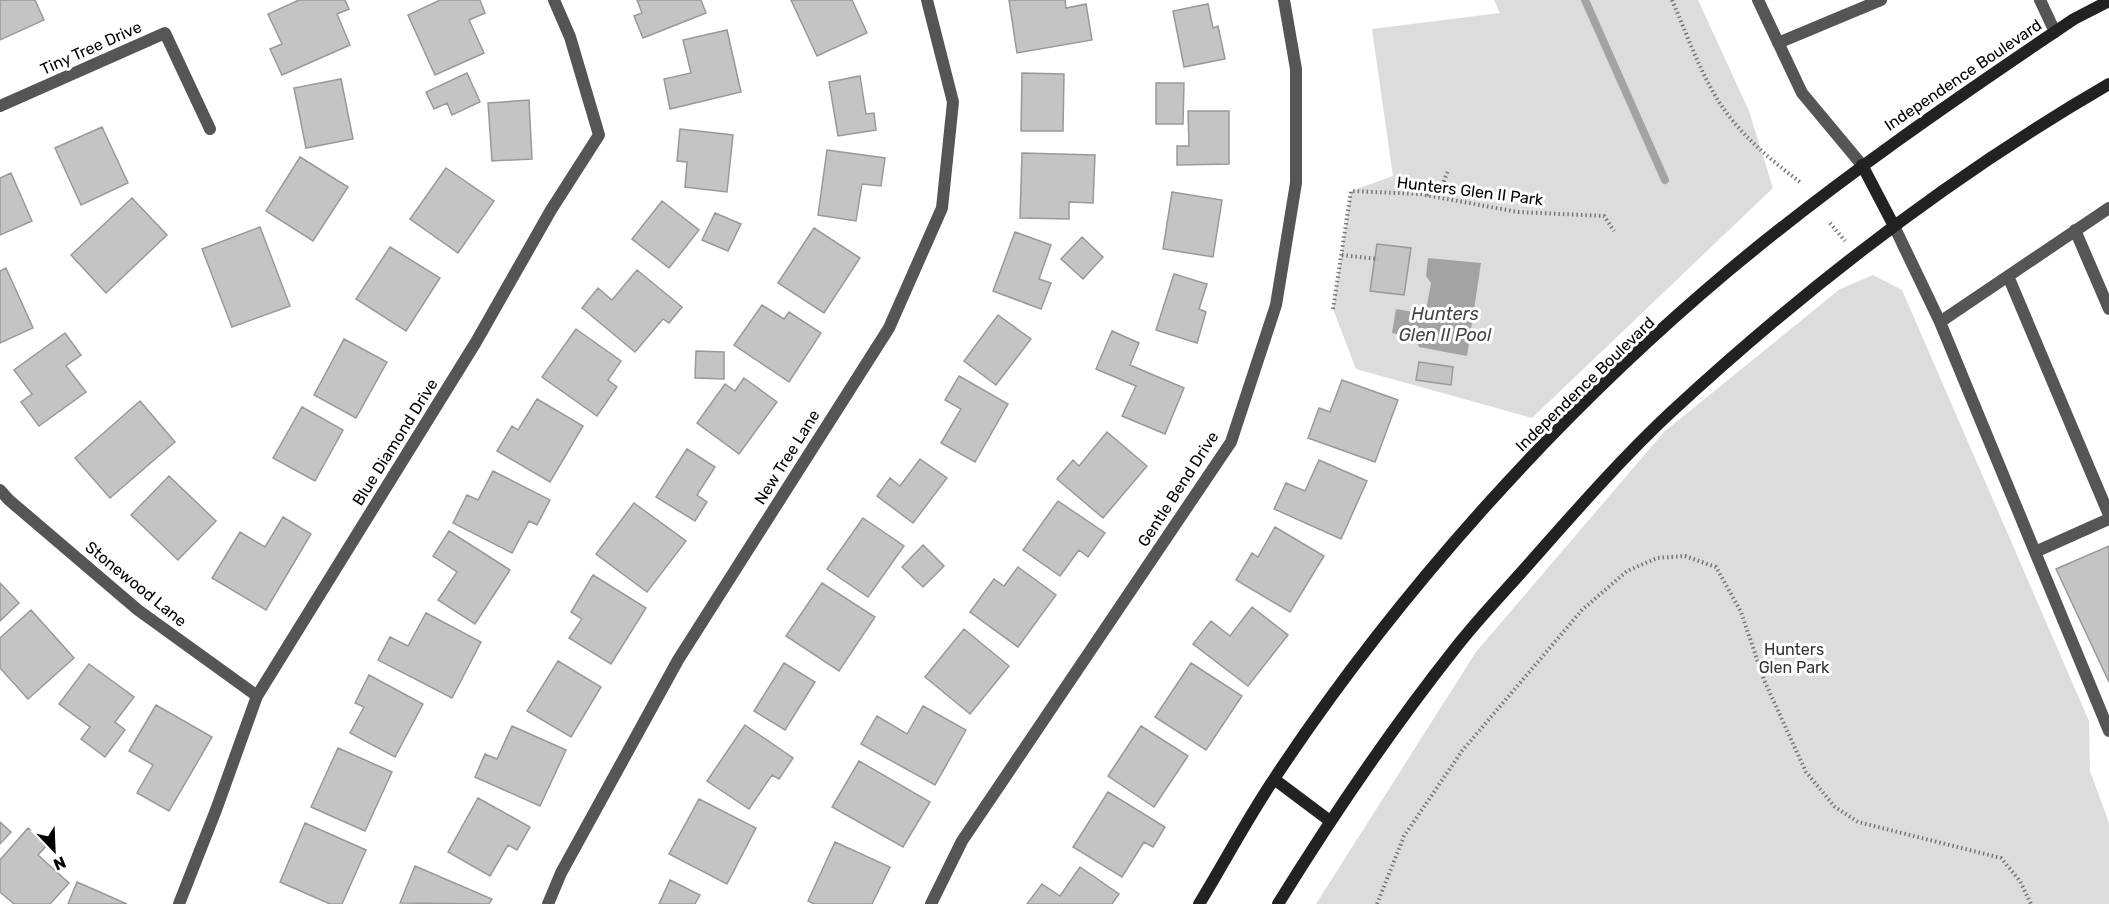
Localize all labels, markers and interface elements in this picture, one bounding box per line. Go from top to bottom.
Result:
street label: Independence Boulevard [1881,15,2045,135]
street label: Tiny Tree Drive [37,17,145,79]
street label: Hunters Glen II Park [1396,173,1545,209]
water label: Hunters Glen II Pool [1398,303,1492,346]
street label: Independence Boulevard [1512,313,1658,455]
street label: Blue Diamond Drive [348,375,442,509]
street label: New Tree Lane [750,406,824,508]
street label: Gentle Bend Drive [1134,428,1222,550]
street label: Stonewood Lane [82,537,190,631]
park label: Hunters Glen Park [1759,640,1830,677]
north arrow [24,820,84,880]
text: N [51,852,69,874]

